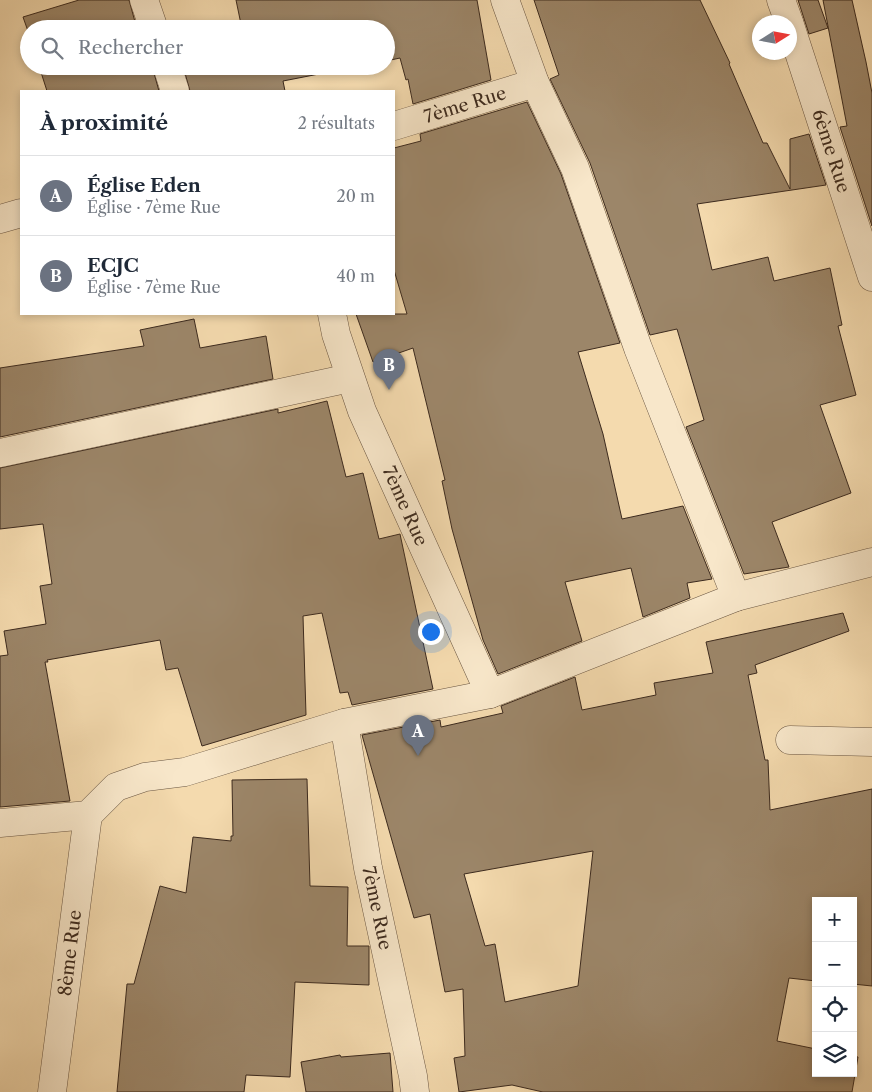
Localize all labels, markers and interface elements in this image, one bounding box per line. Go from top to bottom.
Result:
north arrow [752,15,797,60]
search box [20,20,395,75]
icon: search [38,34,66,62]
text: Rechercher [78,36,183,59]
street label: 7ème Rue [421,82,509,128]
street label: 6ème Rue [807,106,855,196]
text: À proximité [40,110,168,135]
text: 2 résultats [298,113,375,133]
text: Église Eden [87,174,201,197]
text: A [50,186,62,206]
text: 20 m [336,186,375,206]
text: Église · 7ème Rue [87,197,220,217]
text: ECJC [87,254,139,277]
text: B [50,266,62,286]
text: 40 m [336,266,375,286]
text: Église · 7ème Rue [87,277,220,297]
pin: B [373,349,405,390]
street label: 7ème Rue [378,463,432,549]
your location [418,619,444,645]
pin: A [402,715,434,756]
street label: 7ème Rue [357,864,397,952]
map controls [812,897,857,1077]
button: + [812,897,857,942]
street label: 8ème Rue [54,909,86,997]
button: − [812,942,857,987]
button: locate [812,987,857,1032]
button: layers [812,1032,857,1077]

